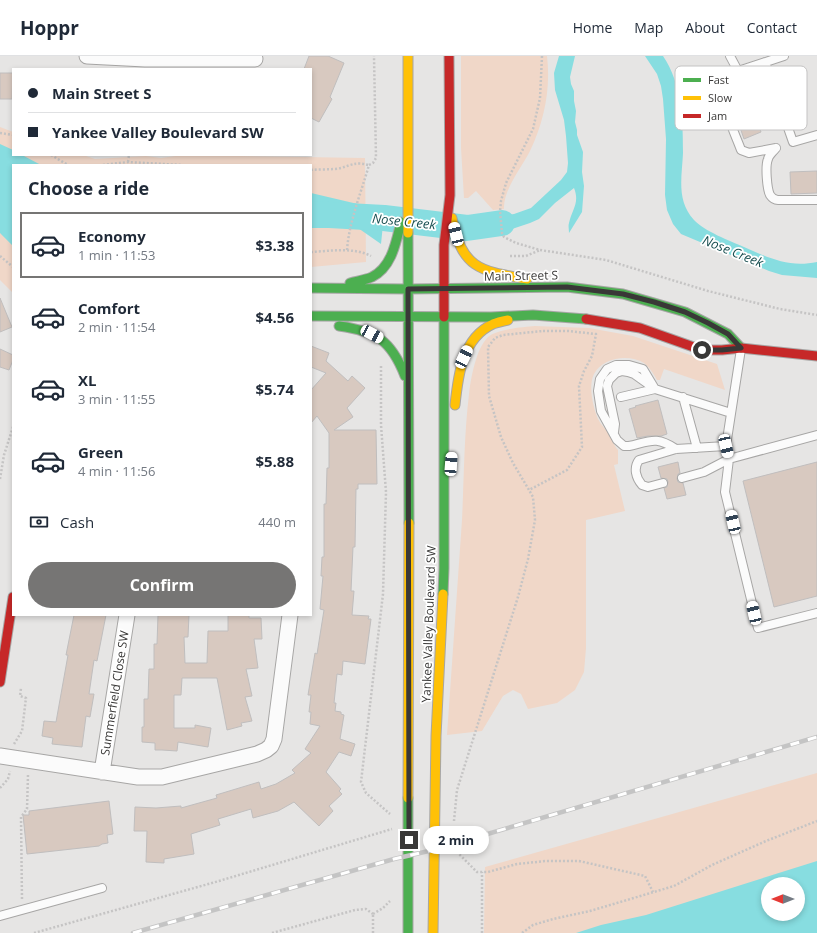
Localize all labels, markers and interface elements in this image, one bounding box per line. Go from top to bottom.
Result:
text: Hoppr [20,15,79,41]
text: Home [573,18,612,37]
text: Map [634,18,663,37]
text: About [685,18,725,37]
text: Contact [747,18,797,37]
legend [675,66,807,130]
text: Fast [708,72,729,87]
text: Main Street S [52,83,152,103]
text: Slow [708,90,732,105]
text: Jam [707,108,727,123]
text: Yankee Valley Boulevard SW [52,122,264,142]
text: Choose a ride [28,176,149,200]
water label: Nose Creek [371,209,437,233]
car [447,221,465,247]
text: Economy [78,226,146,246]
icon: car [30,227,66,263]
water label: Nose Creek [700,231,767,272]
text: $3.38 [255,235,294,255]
text: 1 min · 11:53 [78,246,155,264]
street label: Main Street S [484,266,558,285]
text: Comfort [78,298,140,318]
icon: car [30,299,66,335]
text: $4.56 [255,307,294,327]
text: 2 min · 11:54 [78,318,155,336]
car [359,323,385,345]
route start [693,341,711,359]
car [453,344,475,370]
text: XL [78,370,96,390]
icon: car [30,371,66,407]
text: $5.74 [255,379,294,399]
text: 3 min · 11:55 [78,390,155,408]
car [717,433,735,459]
text: Green [78,442,123,462]
icon: car [30,443,66,479]
text: $5.88 [255,451,294,471]
car [444,452,458,476]
text: 4 min · 11:56 [78,462,155,480]
car [724,509,742,535]
icon: cash [28,511,50,533]
text: Cash [60,512,94,532]
text: 440 m [258,513,296,531]
street label: Yankee Valley Boulevard SW [417,545,440,703]
button: Confirm [28,562,296,608]
car [745,600,763,626]
street label: Summerfield Close SW [96,629,133,757]
callout: 2 min [423,826,489,854]
route end [400,831,418,849]
text: 2 min [438,831,474,849]
north arrow [761,877,805,921]
map controls [761,877,805,921]

